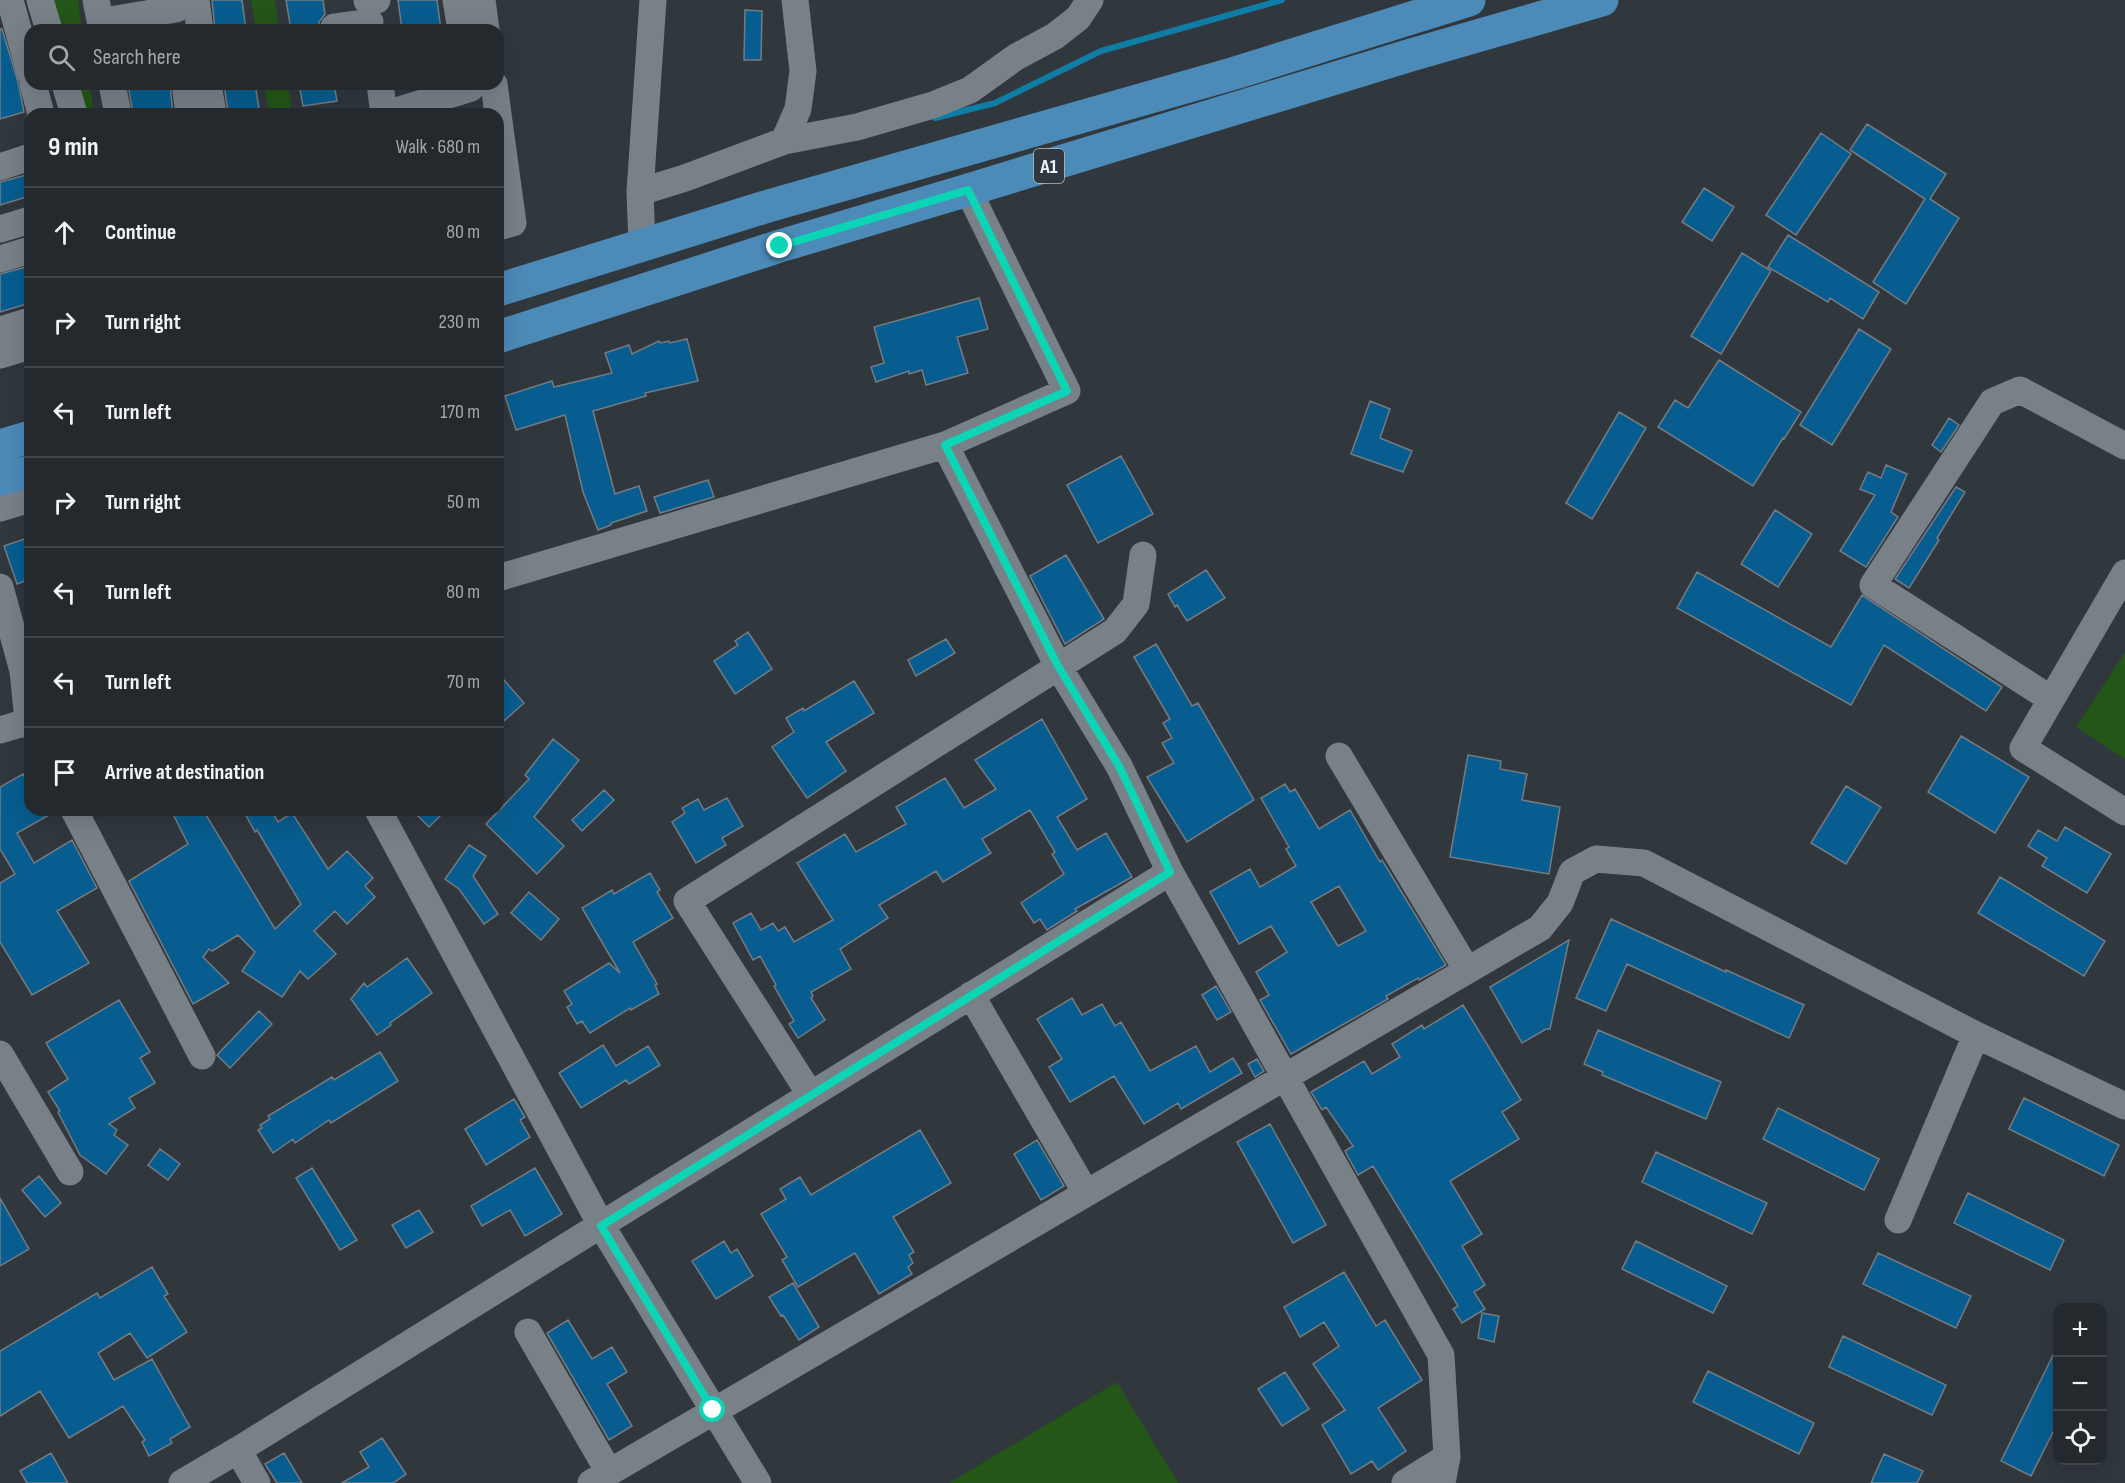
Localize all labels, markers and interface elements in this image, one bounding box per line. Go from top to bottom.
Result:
search box [24,24,504,90]
icon: search [45,41,78,74]
text: Search here [93,44,180,71]
text: 9 min [48,132,98,163]
text: Walk · 680 m [396,135,480,159]
road number: A1 [1034,149,1064,183]
icon: ahead [48,216,81,249]
text: Continue [105,219,176,246]
text: 80 m [446,220,480,244]
route end [766,232,792,258]
icon: right [48,306,81,339]
text: Turn right [105,309,181,336]
text: 230 m [438,310,480,334]
icon: left [48,396,81,429]
text: Turn left [105,399,171,426]
text: 170 m [440,400,480,424]
icon: right [48,486,81,519]
text: Turn right [105,489,181,516]
text: 50 m [447,490,480,514]
icon: left [48,576,81,609]
text: Turn left [105,579,171,606]
text: 80 m [446,580,480,604]
icon: left [48,666,81,699]
text: Turn left [105,669,171,696]
text: 70 m [447,670,480,694]
icon: arrive [48,756,81,789]
text: Arrive at destination [105,759,264,786]
map controls [2053,1303,2107,1465]
button: + [2053,1303,2107,1357]
button: − [2053,1357,2107,1411]
route start [699,1396,725,1422]
button: locate [2053,1411,2107,1465]

